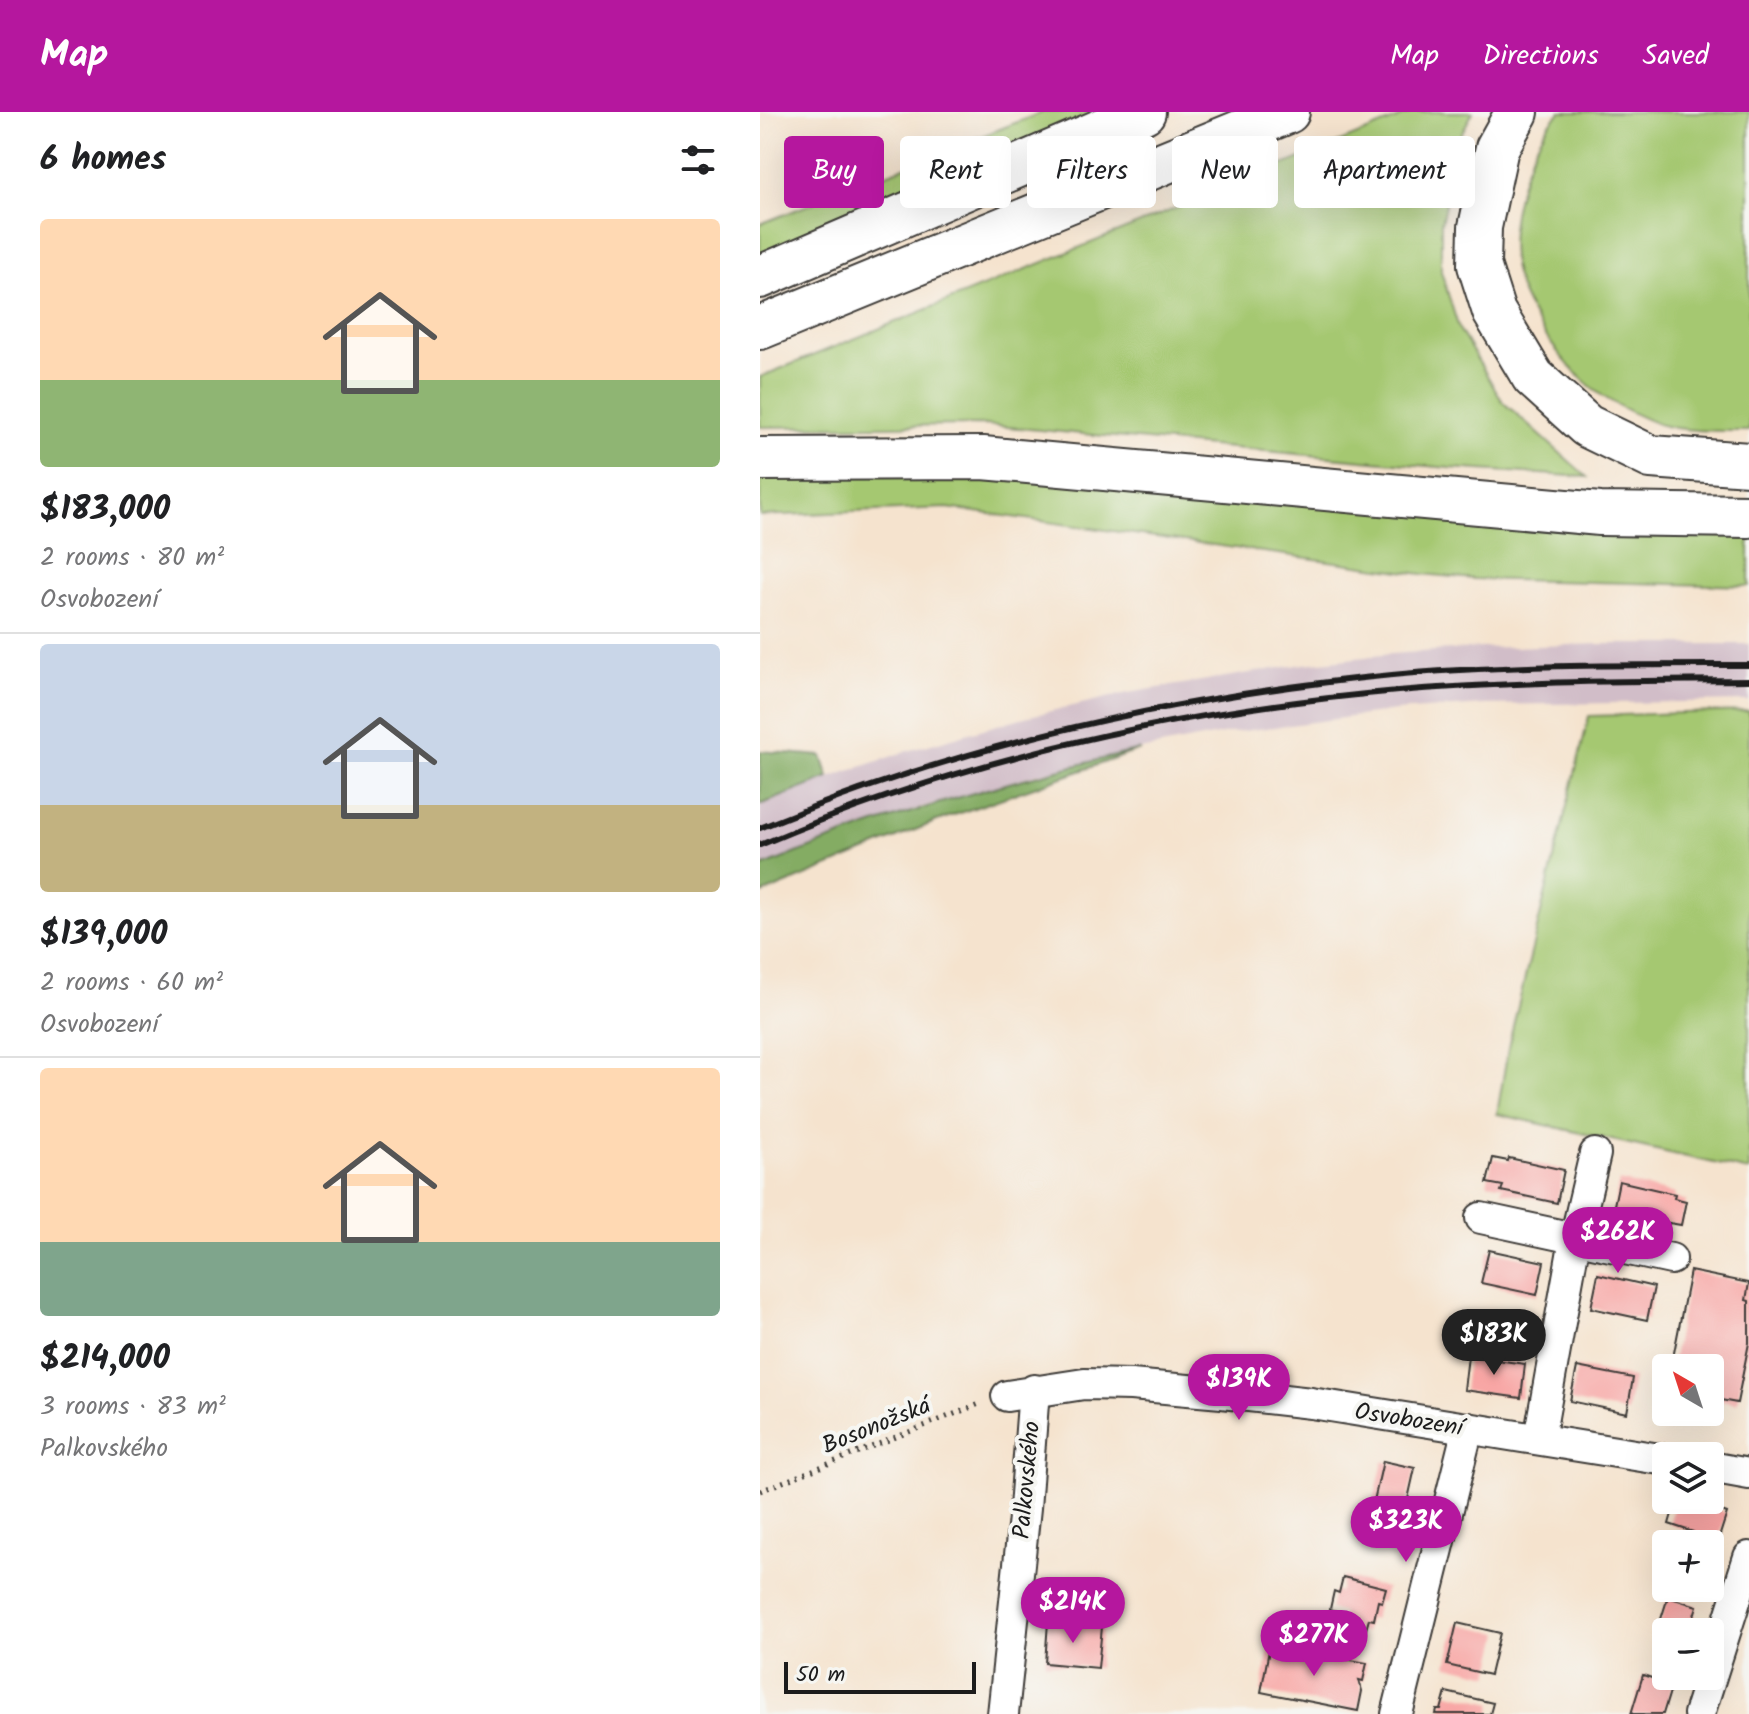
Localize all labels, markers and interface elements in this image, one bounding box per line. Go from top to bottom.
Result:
text: Map [40,26,109,86]
text: Map [1390,34,1439,79]
text: Directions [1483,34,1599,79]
text: Saved [1643,34,1709,79]
text: 6 homes [40,133,166,187]
chip: Buy [784,136,884,208]
chip: Rent [900,136,1011,208]
chip: Filters [1027,136,1156,208]
chip: New [1172,136,1278,208]
chip: Apartment [1294,136,1475,208]
icon: filters [676,138,720,182]
icon: home [308,271,452,415]
text: $183,000 [40,483,170,537]
text: 2 rooms · 80 m² [40,537,224,579]
text: Osvobození [40,579,158,621]
icon: home [308,696,452,840]
text: $139,000 [40,908,167,962]
text: 2 rooms · 60 m² [40,962,223,1004]
text: Osvobození [40,1004,158,1046]
icon: home [308,1120,452,1264]
pin: $262K [1562,1207,1674,1275]
text: $262K [1580,1212,1656,1254]
pin: $183K [1438,1309,1550,1377]
text: $183K [1460,1314,1528,1356]
text: $214,000 [40,1332,170,1386]
pin: $139K [1183,1354,1295,1422]
north arrow [1652,1354,1724,1426]
map controls [1652,1354,1724,1690]
text: $139K [1206,1359,1272,1401]
text: 3 rooms · 83 m² [40,1386,226,1428]
street label: Bosonožská [816,1386,939,1466]
street label: Osvobození [1352,1393,1469,1449]
street label: Palkovského [1003,1419,1052,1541]
text: Palkovského [40,1428,168,1470]
button: layers [1652,1442,1724,1514]
pin: $323K [1350,1496,1462,1564]
text: $323K [1369,1501,1443,1543]
button: + [1652,1530,1724,1602]
pin: $214K [1017,1577,1129,1645]
text: $214K [1039,1582,1107,1624]
pin: $277K [1258,1610,1370,1678]
text: $277K [1279,1615,1349,1657]
button: − [1652,1618,1724,1690]
scale bar [784,1658,976,1694]
text: 50 m [796,1658,845,1693]

